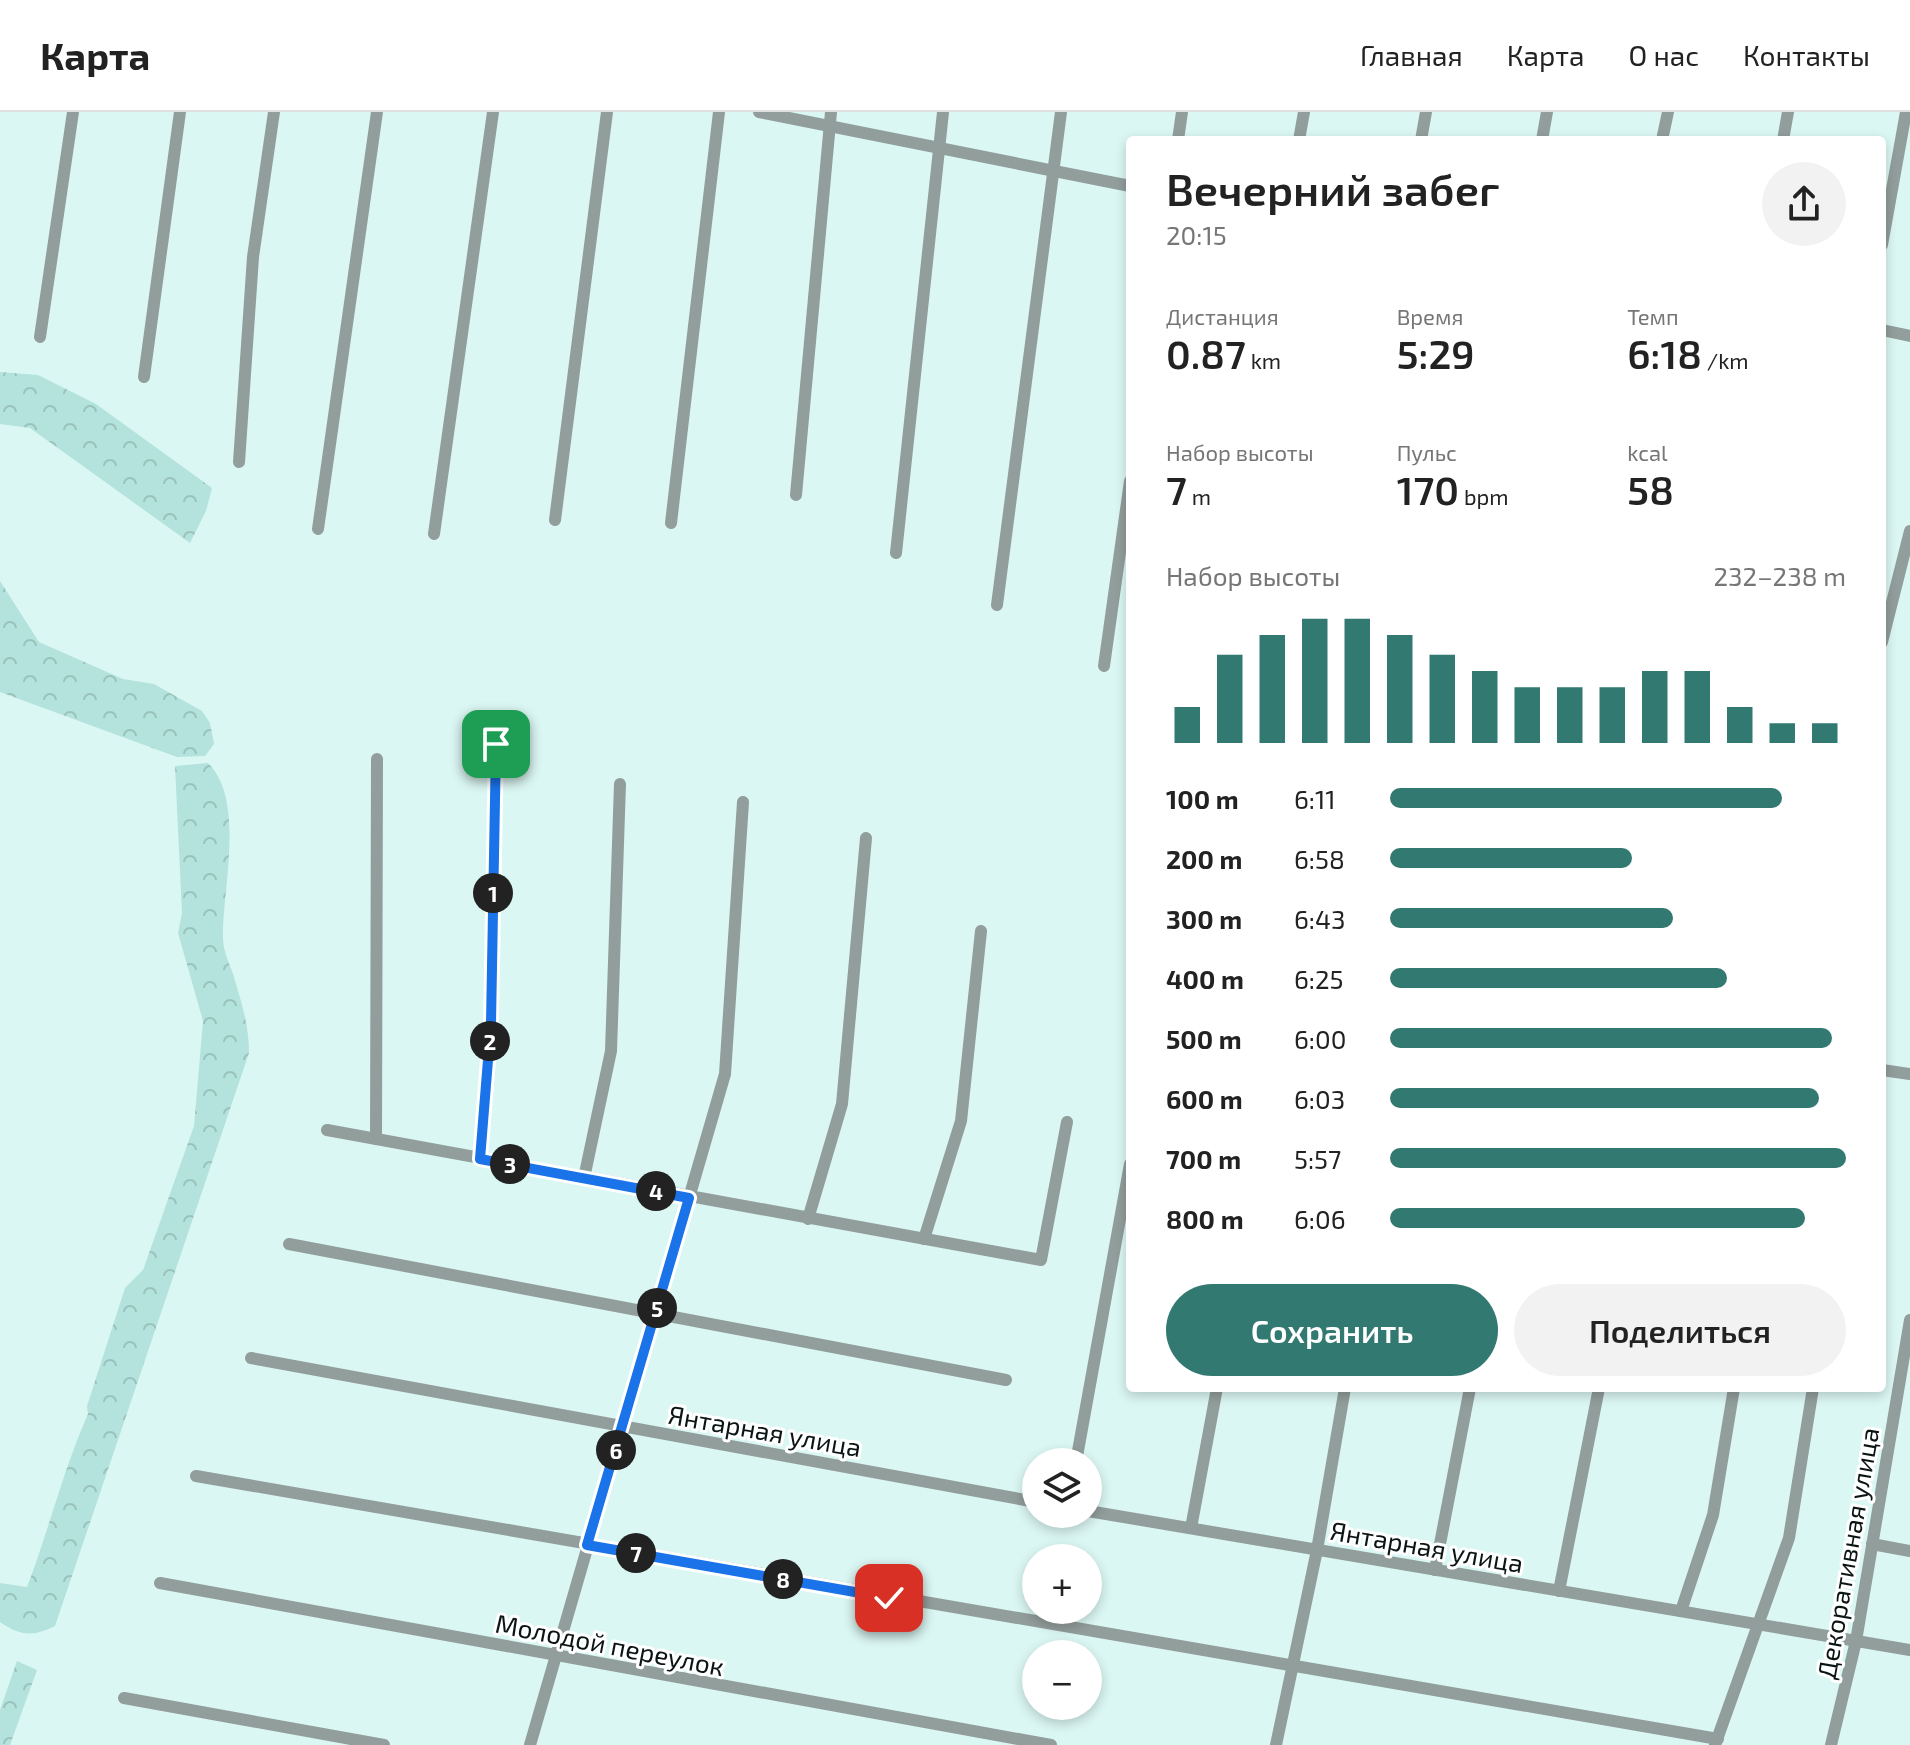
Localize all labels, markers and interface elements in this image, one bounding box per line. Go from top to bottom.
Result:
text: Карта [40,32,150,78]
text: Главная [1360,38,1463,72]
text: Карта [1507,38,1585,72]
text: О нас [1629,38,1699,72]
text: Контакты [1743,38,1870,72]
text: Вечерний забег [1166,162,1499,215]
button: share [1762,162,1846,246]
text: 20:15 [1166,219,1227,250]
text: Дистанция [1166,303,1279,329]
text: Время [1397,303,1463,329]
text: Темп [1627,303,1679,329]
text: 0.87 [1166,329,1246,377]
text: 5:29 [1397,329,1475,377]
text: 6:18 [1627,329,1702,377]
text: km [1246,347,1281,373]
text: /km [1702,347,1749,373]
text: Набор высоты [1166,439,1314,465]
text: Пульс [1397,439,1457,465]
text: kcal [1627,439,1668,465]
text: 7 [1166,465,1187,513]
text: 170 [1397,465,1459,513]
text: 58 [1627,465,1674,513]
text: m [1187,483,1211,509]
text: bpm [1459,483,1508,509]
text: Набор высоты [1166,560,1340,591]
text: 232–238 m [1714,560,1846,591]
pin [462,710,530,778]
icon: arrive [474,722,518,766]
text: 100 m [1166,783,1239,814]
text: 6:11 [1294,783,1336,814]
text: 200 m [1166,843,1242,874]
text: 6:58 [1294,843,1345,874]
pin: 1 [473,873,513,913]
text: 1 [488,880,498,906]
text: 300 m [1166,903,1242,934]
text: 6:43 [1294,903,1345,934]
text: 400 m [1166,963,1244,994]
text: 6:25 [1294,963,1344,994]
pin: 2 [470,1021,510,1061]
text: 500 m [1166,1023,1242,1054]
text: 6:00 [1294,1023,1346,1054]
text: 2 [484,1028,496,1054]
text: 600 m [1166,1083,1243,1114]
text: 6:03 [1294,1083,1345,1114]
text: 700 m [1166,1143,1241,1174]
text: 5:57 [1294,1143,1341,1174]
pin: 3 [490,1144,530,1184]
text: 3 [504,1151,516,1177]
pin: 4 [636,1171,676,1211]
text: 4 [649,1178,663,1204]
text: 800 m [1166,1203,1244,1234]
text: 6:06 [1294,1203,1346,1234]
button: Сохранить [1166,1284,1498,1376]
button: Поделиться [1514,1284,1846,1376]
pin: 5 [637,1288,677,1328]
text: 5 [651,1295,663,1321]
street label: Янтарная улица [666,1398,864,1463]
street label: Декоративная улица [1810,1425,1885,1681]
pin: 6 [596,1430,636,1470]
text: 6 [610,1437,622,1463]
map controls [1022,1448,1102,1720]
button: layers [1022,1448,1102,1528]
street label: Янтарная улица [1328,1514,1526,1579]
pin: 7 [616,1533,656,1573]
text: 7 [630,1540,642,1566]
button: + [1022,1544,1102,1624]
pin: 8 [763,1559,803,1599]
pin [855,1564,923,1632]
text: 8 [776,1566,790,1592]
icon: check [867,1576,911,1620]
street label: Молодой переулок [493,1607,727,1682]
button: − [1022,1640,1102,1720]

